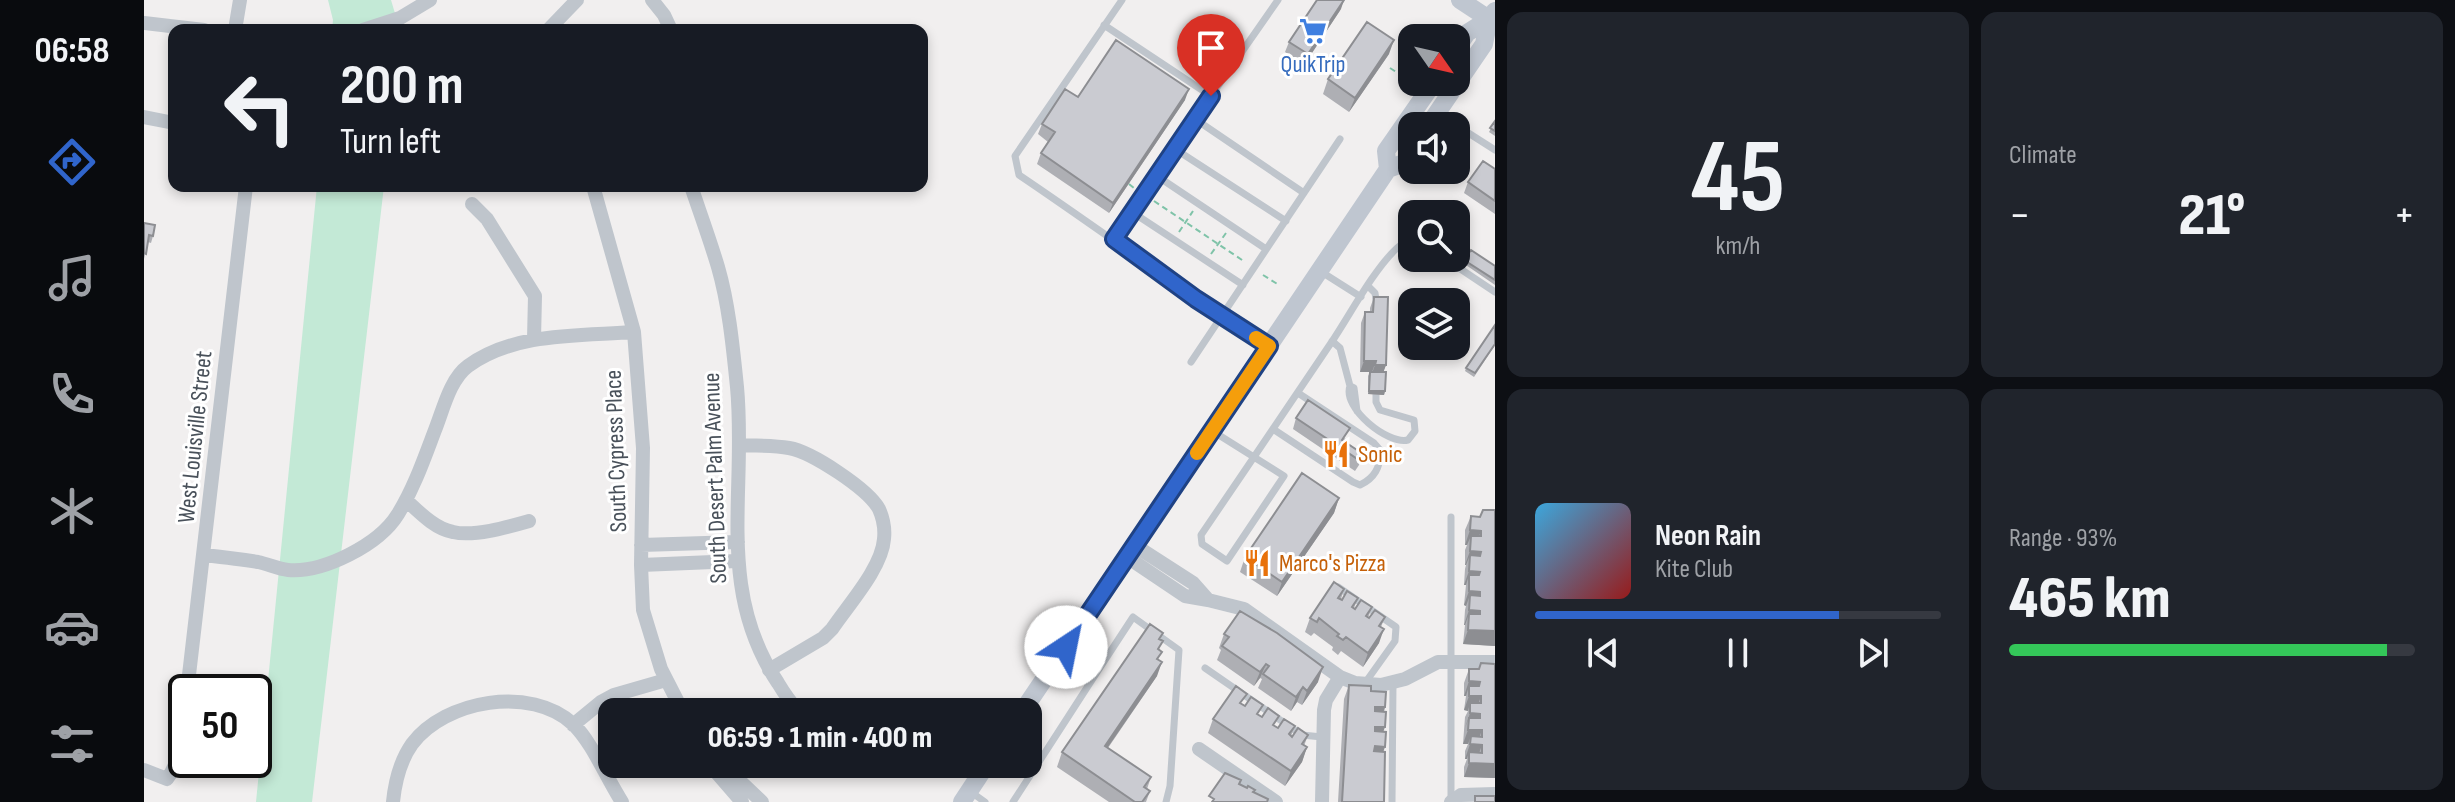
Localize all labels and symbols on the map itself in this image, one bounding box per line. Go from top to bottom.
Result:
pin [1177,14.0,1245,96]
supermarket icon: QuikTrip [1298,16,1328,46]
north arrow [1398,24,1470,96]
place label: QuikTrip [1281,50,1345,79]
street label: West Louisville Street [172,349,218,525]
street label: South Cypress Place [599,369,633,533]
street label: South Desert Palm Avenue [697,372,733,584]
restaurant icon: Sonic [1321,439,1351,469]
place label: Sonic [1358,440,1403,469]
restaurant icon: Marco's Pizza [1242,548,1272,578]
place label: Marco's Pizza [1279,549,1386,578]
position arrow [1024,605,1108,689]
speed limit sign: 50 [168,674,272,778]

